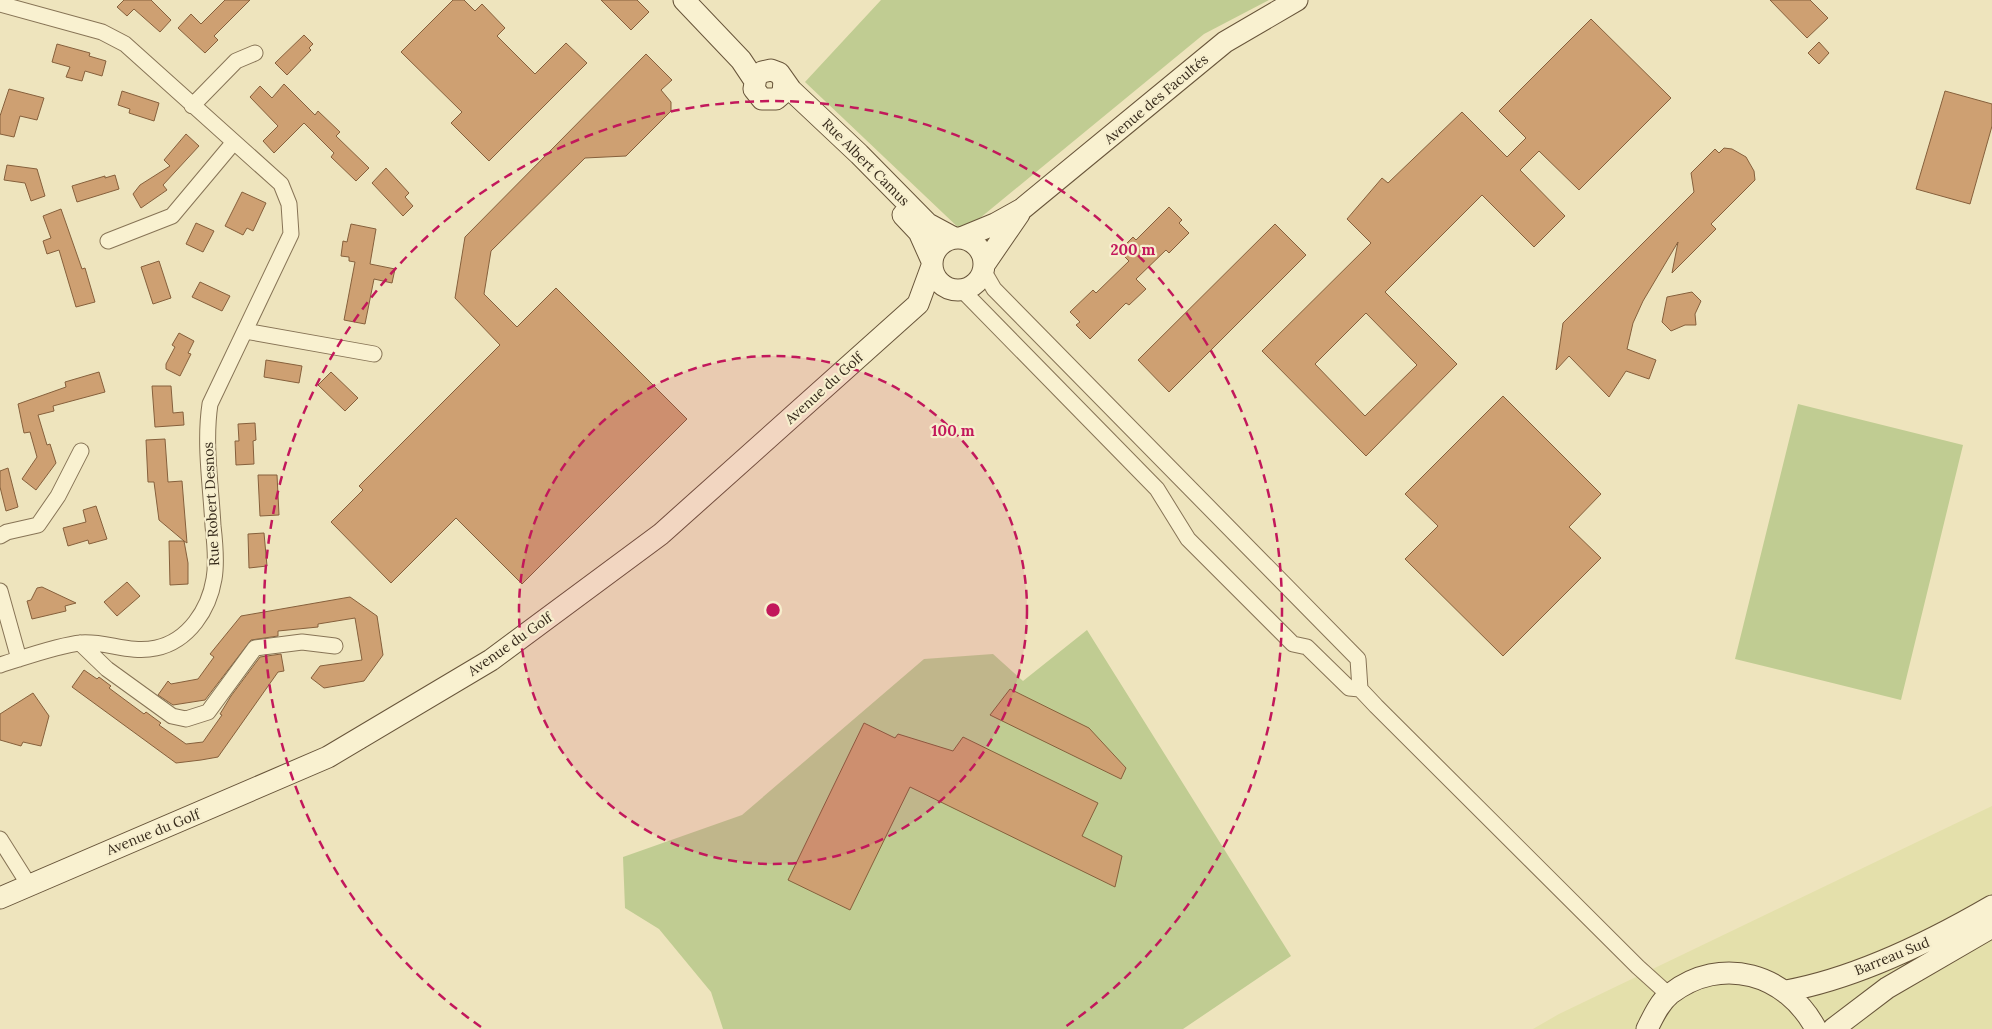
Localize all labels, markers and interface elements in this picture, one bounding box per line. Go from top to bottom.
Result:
street label: Avenue des Facultés [1099,50,1212,149]
street label: Rue Albert Camus [818,114,914,210]
text: 200 m [1111,240,1156,259]
street label: Avenue du Golf [780,347,868,428]
text: 100 m [932,421,975,440]
street label: Rue Robert Desnos [199,442,223,566]
centre of rings [764,601,782,619]
street label: Avenue du Golf [463,608,557,680]
street label: Avenue du Golf [103,805,203,859]
street label: Barreau Sud [1852,933,1932,979]

